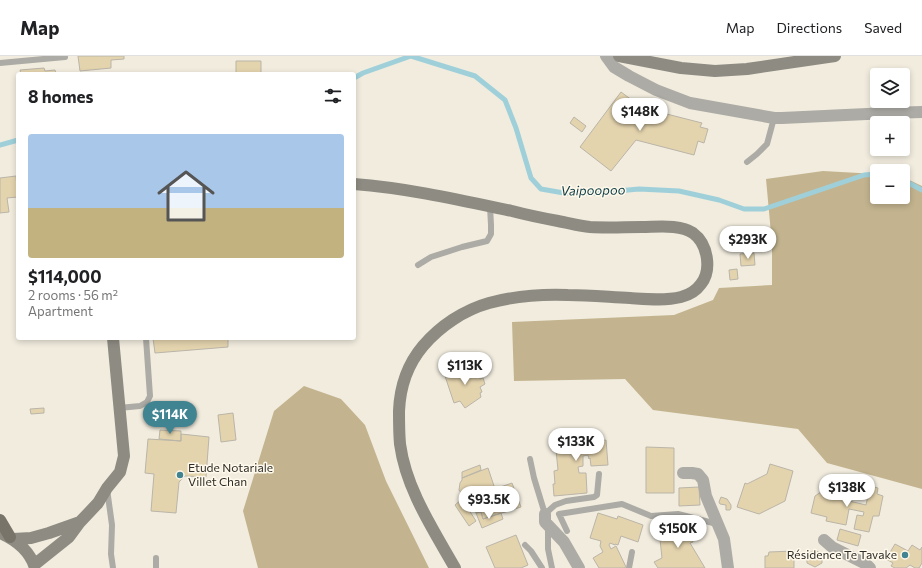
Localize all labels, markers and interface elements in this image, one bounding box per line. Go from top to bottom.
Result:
text: Map [20,16,59,39]
text: Map [726,19,755,36]
text: Directions [777,19,842,36]
text: Saved [864,19,902,36]
map controls [870,68,910,204]
button: layers [870,68,910,108]
icon: filters [322,85,344,107]
text: 8 homes [28,86,93,107]
pin: $148K [612,98,668,132]
text: $148K [621,103,659,119]
button: + [870,116,910,156]
icon: home [150,160,222,232]
button: − [870,164,910,204]
water label: Vaipoopoo [560,181,626,199]
pin: $293K [720,226,776,260]
text: $293K [728,231,768,247]
text: $114,000 [28,266,101,287]
text: 2 rooms · 56 m² [28,287,118,303]
text: Apartment [28,303,93,319]
pin: $113K [437,352,493,386]
text: $113K [447,357,483,373]
pin: $114K [142,401,198,435]
text: $114K [152,406,188,422]
pin: $133K [548,428,604,462]
text: $133K [557,433,595,449]
place label: Etude Notariale Villet Chan [188,460,273,488]
marker: Etude Notariale Villet Chan [175,470,185,480]
pin: $138K [819,474,875,508]
text: $138K [828,479,866,495]
pin: $93.5K [456,486,522,520]
text: $93.5K [468,491,510,507]
pin: $150K [650,515,706,549]
text: $150K [659,520,697,536]
place label: Résidence Te Tavake [787,547,897,561]
marker: Résidence Te Tavake [900,550,910,560]

